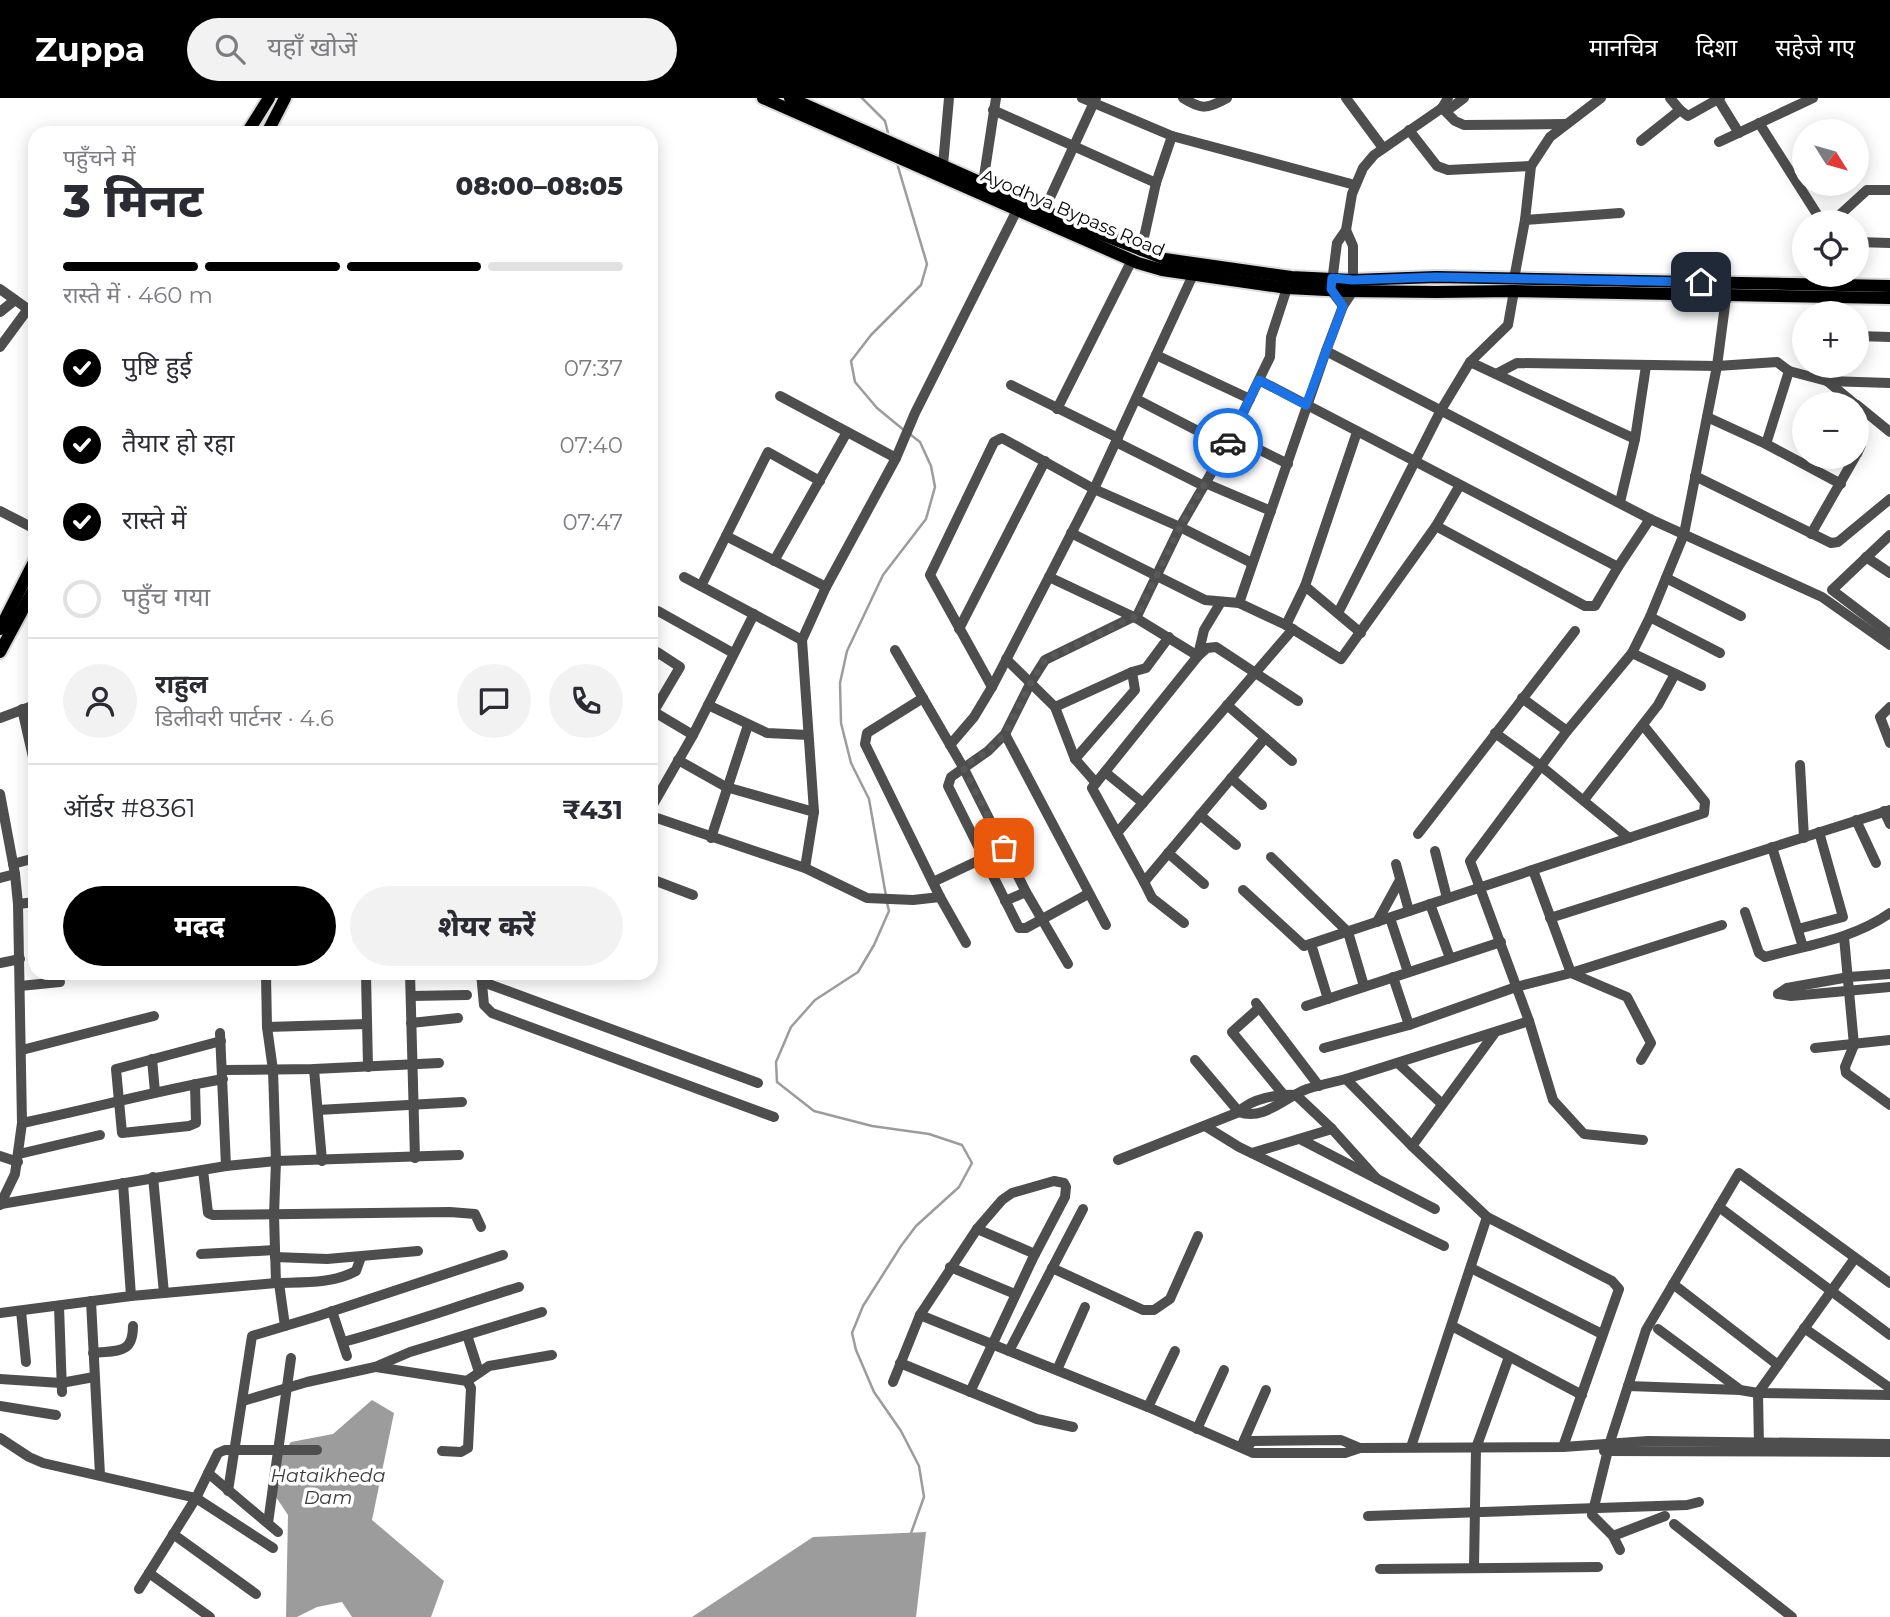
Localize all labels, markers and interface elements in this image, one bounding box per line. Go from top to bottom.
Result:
search box [187,18,677,81]
text: Zuppa [35,29,145,69]
icon: search [211,30,249,68]
text: यहाँ खोजें [267,31,357,63]
text: मानचित्र [1589,33,1658,62]
text: दिशा [1696,33,1737,62]
text: सहेजे गए [1775,33,1855,62]
north arrow [1792,119,1869,196]
map controls [1792,119,1869,469]
text: पहुँचने में [63,144,135,172]
street label: Ayodhya Bypass Road [978,164,1168,262]
text: 08:00–08:05 [456,170,623,202]
text: 3 मिनट [63,172,203,229]
button: locate [1792,210,1869,287]
pin [1671,252,1731,312]
icon: home [1682,263,1720,301]
text: रास्ते में · 460 m [63,281,213,309]
button: + [1792,301,1869,378]
icon: check [63,349,101,387]
text: पुष्टि हुई [122,350,192,382]
text: 07:37 [564,354,623,382]
button: − [1792,392,1869,469]
courier [1193,408,1263,478]
icon: car [1209,424,1247,462]
icon: check [63,426,101,464]
text: तैयार हो रहा [122,427,235,459]
text: 07:40 [560,431,623,459]
icon: check [63,503,101,541]
text: रास्ते में [122,504,187,536]
text: 07:47 [562,508,623,536]
text: पहुँच गया [122,581,210,613]
button: person [63,664,137,738]
button: chat [457,664,531,738]
button: phone [549,664,623,738]
text: राहुल [155,668,208,700]
text: डिलीवरी पार्टनर · 4.6 [155,704,334,732]
text: ऑर्डर #8361 [63,792,196,824]
text: ₹431 [562,794,623,826]
pin [974,818,1034,878]
icon: bag [985,829,1023,867]
button: मदद [63,886,336,966]
button: शेयर करें [350,886,623,966]
water label: Hataikheda Dam [270,1464,386,1509]

